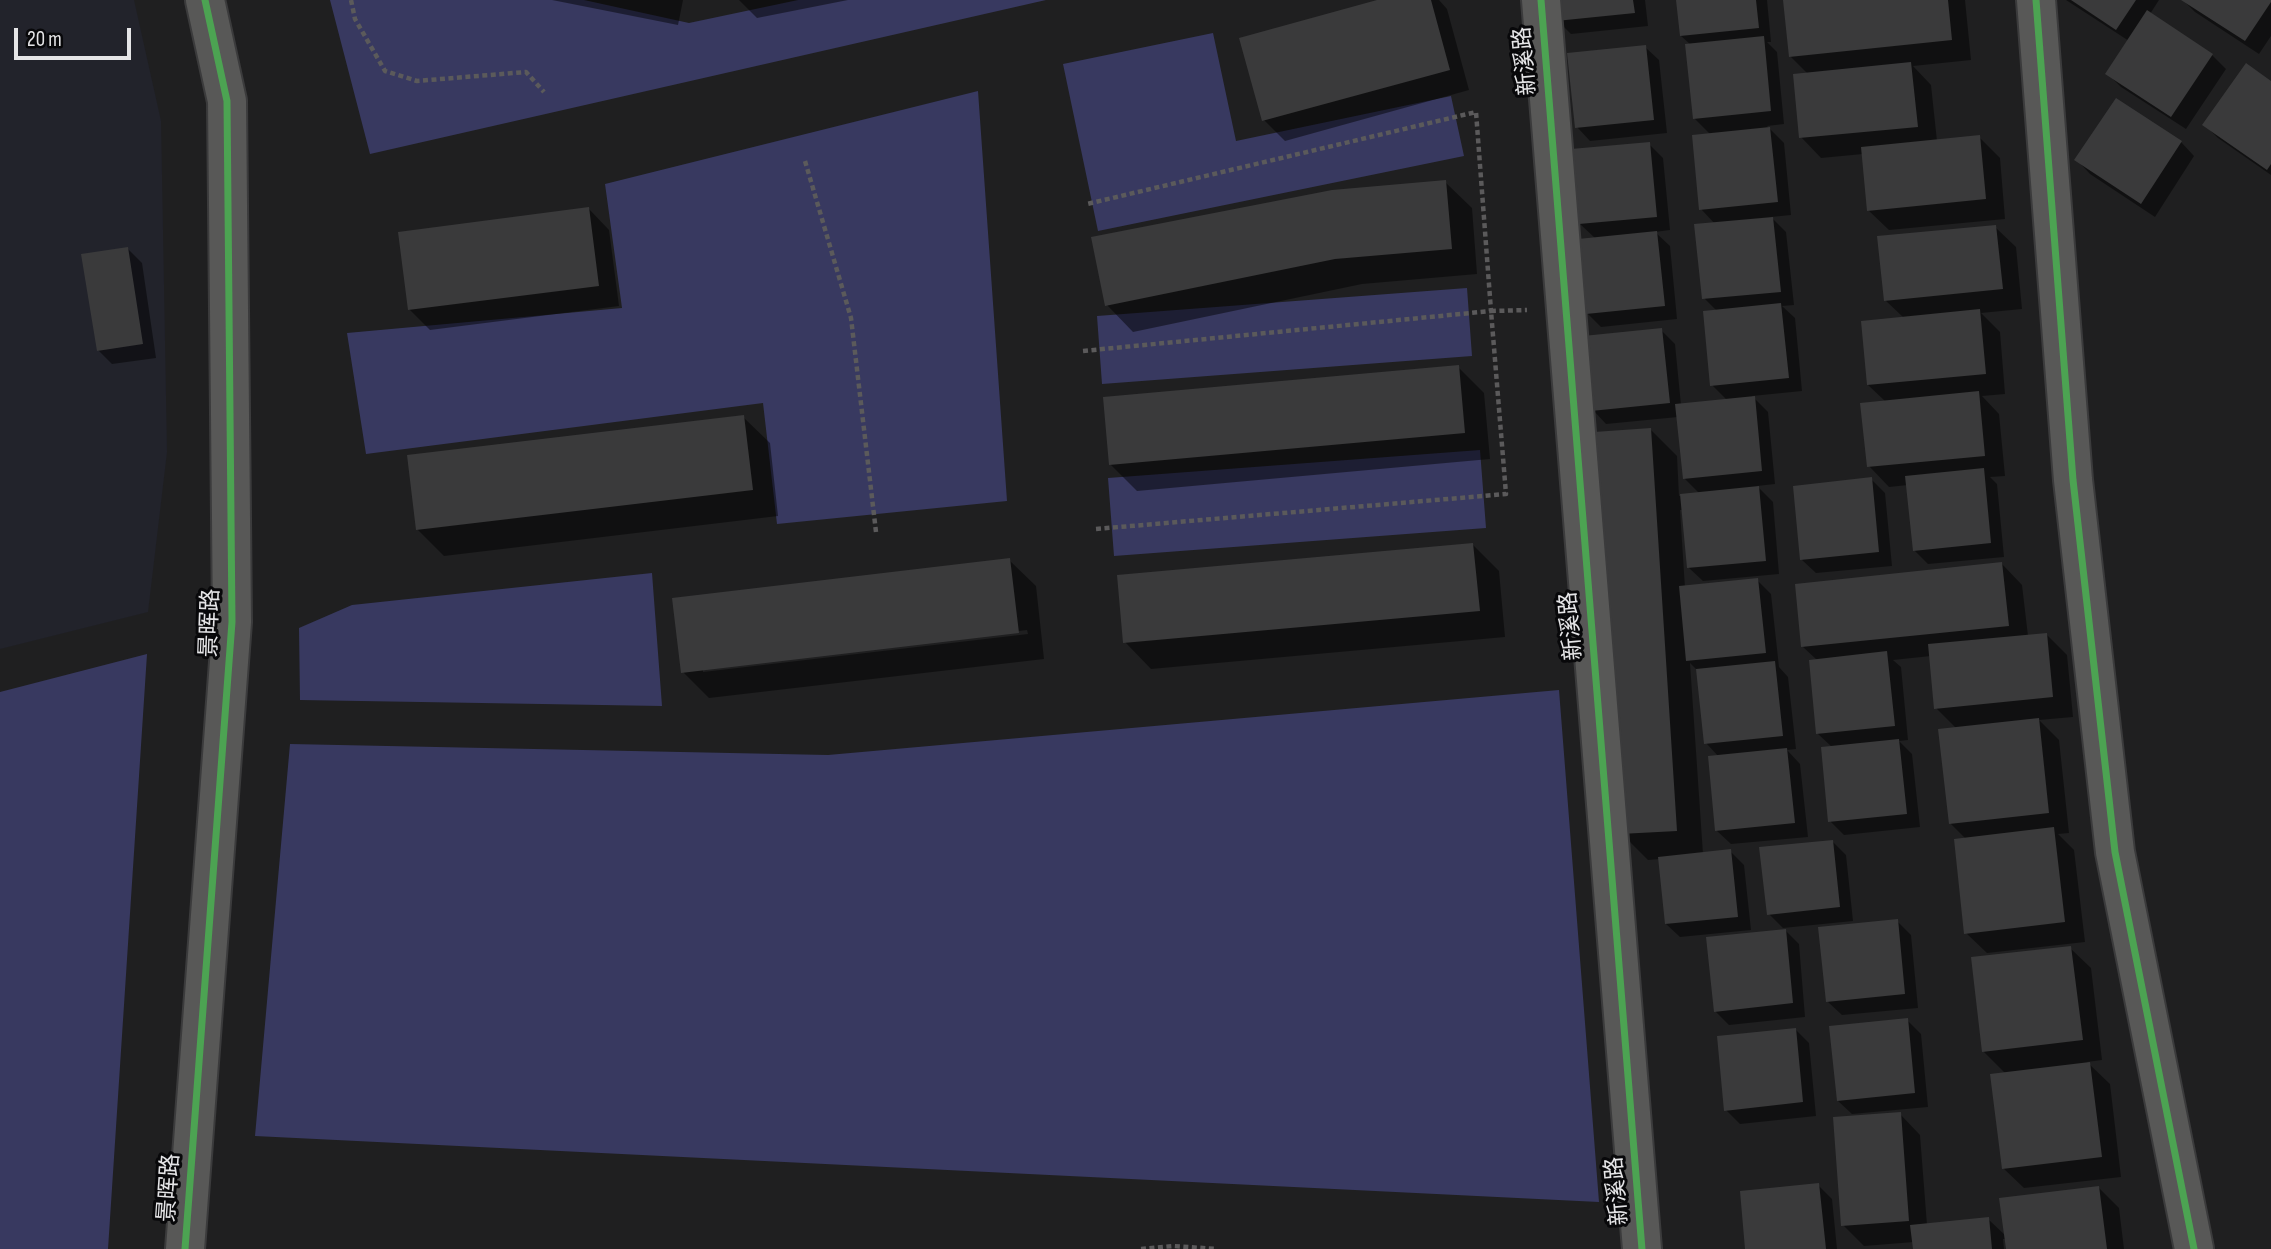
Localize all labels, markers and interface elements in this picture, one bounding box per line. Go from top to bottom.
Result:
scale bar [18,14,135,58]
street label: 新溪路 [1509,25,1543,97]
text: 20 m [27,27,62,52]
street label: 景晖路 [196,588,226,658]
street label: 新溪路 [1555,590,1589,662]
street label: 景晖路 [154,1153,186,1223]
street label: 新溪路 [1601,1155,1635,1227]

